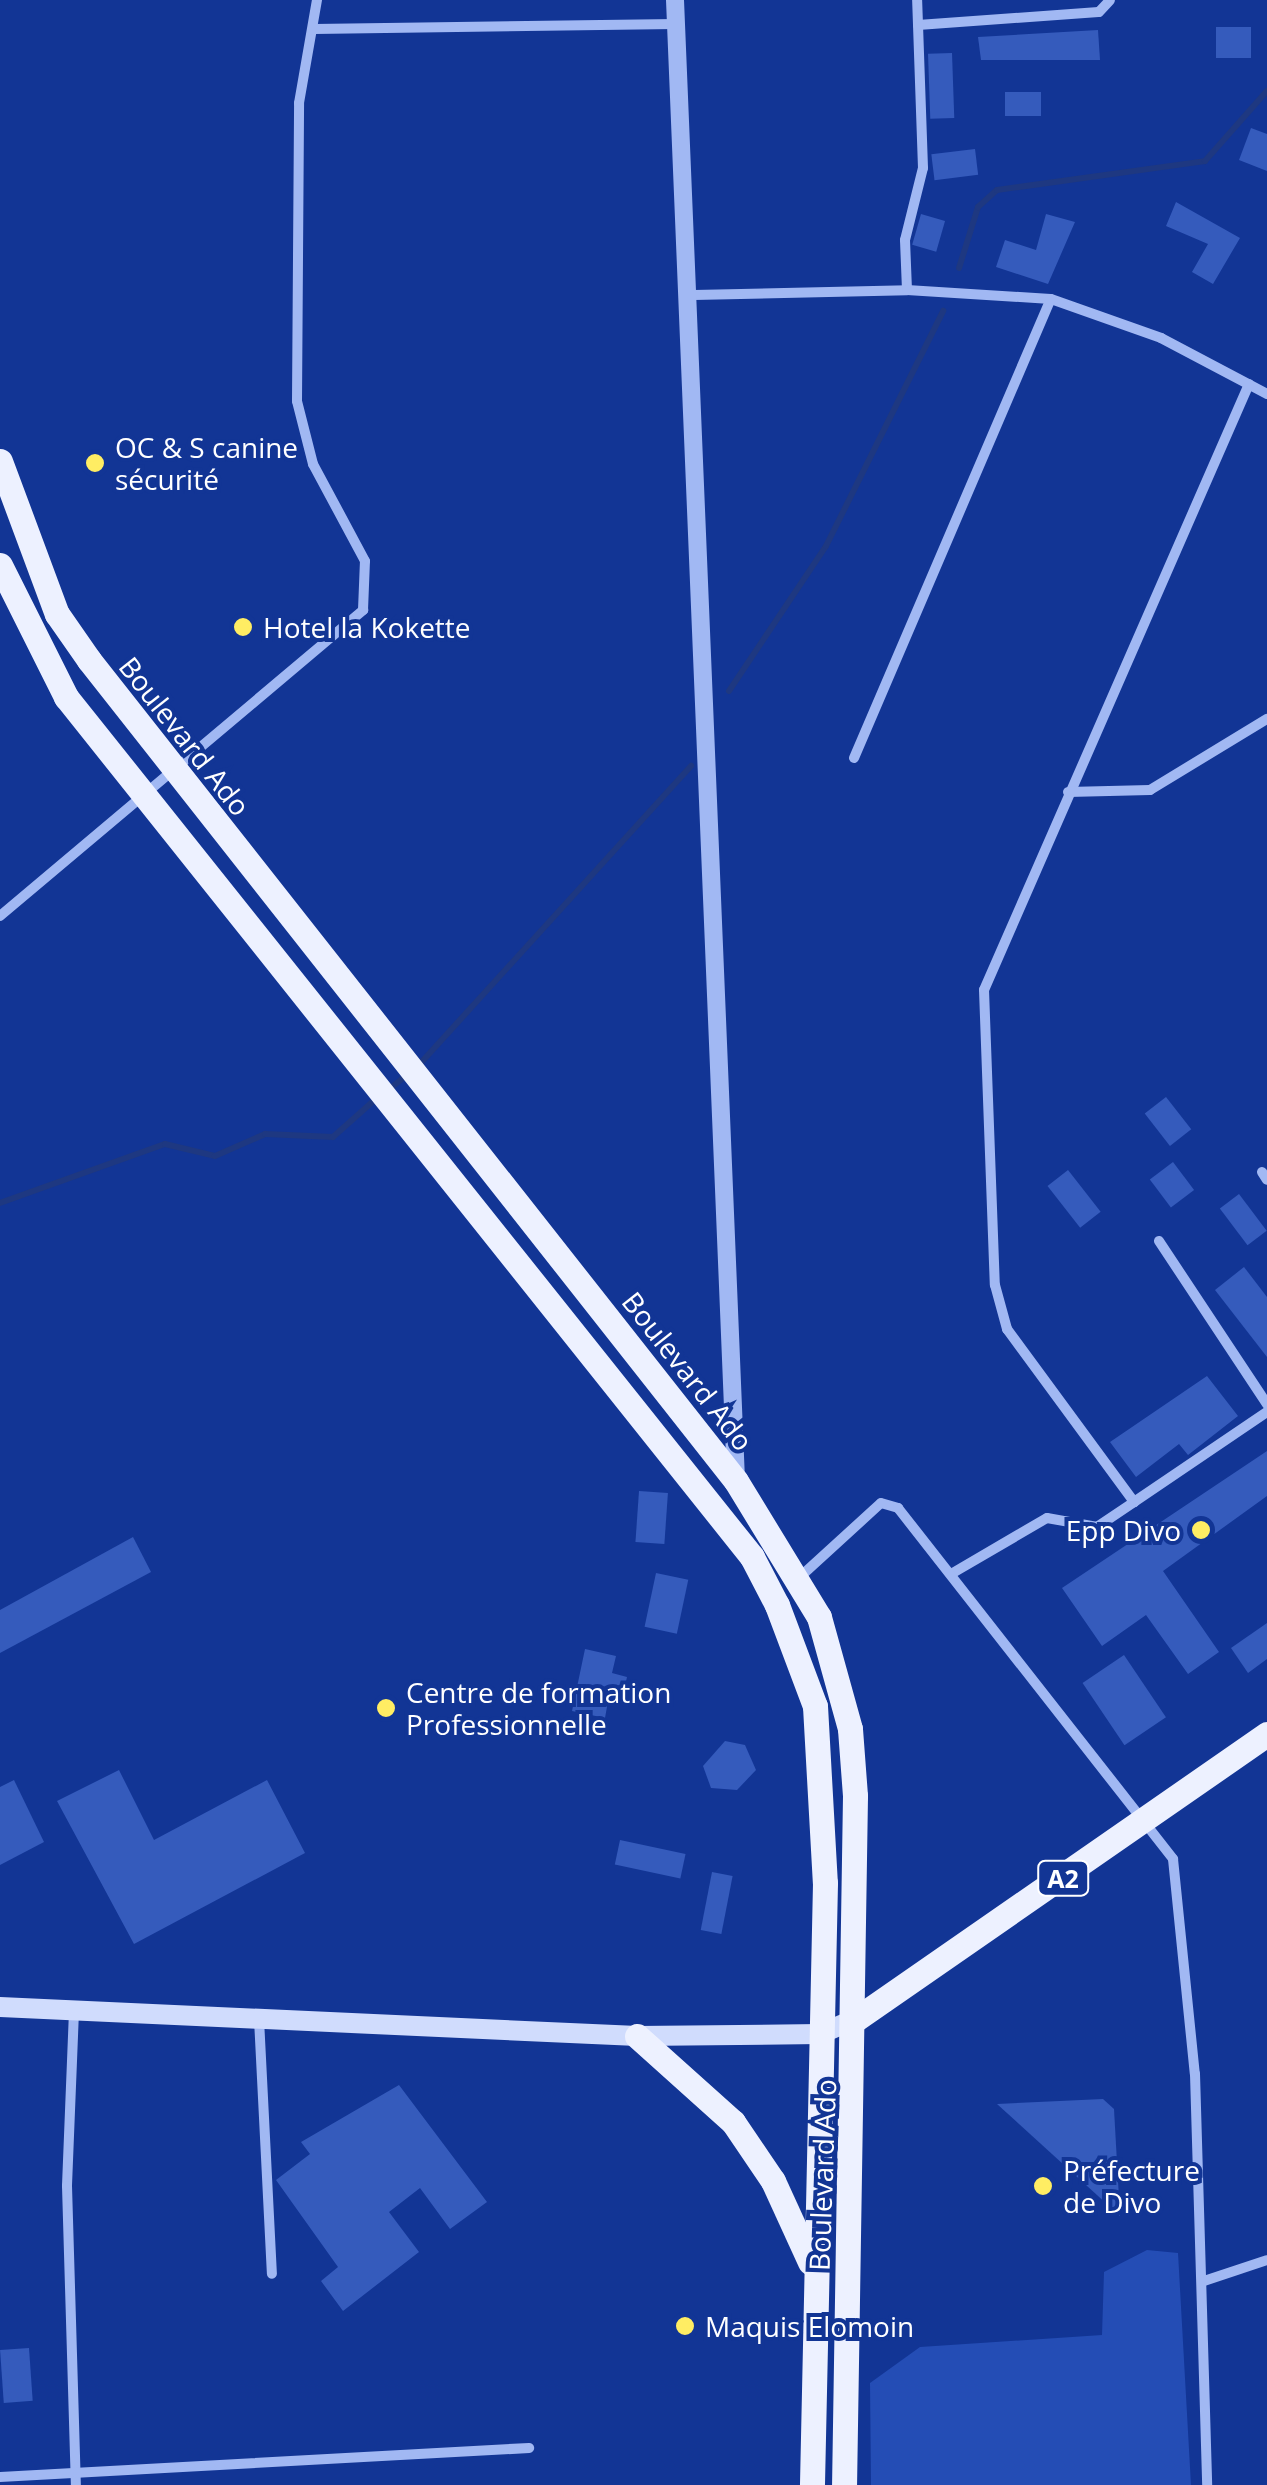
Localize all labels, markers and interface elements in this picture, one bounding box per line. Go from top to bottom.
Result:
place label: OC & S canine sécurité [115,430,298,496]
marker: OC & S canine sécurité [84,452,106,474]
place label: Hotel la Kokette [263,610,471,644]
marker: Hotel la Kokette [232,616,254,638]
street label: Boulevard Ado [113,650,257,822]
street label: Boulevard Ado [616,1285,760,1457]
place label: Epp Divo [1066,1513,1181,1547]
marker: Epp Divo [1190,1519,1212,1541]
place label: Centre de formation Professionnelle [406,1675,671,1741]
marker: Centre de formation Professionnelle [375,1697,397,1719]
road number: A2 [1036,1858,1090,1898]
street label: Boulevard Ado [802,2078,842,2272]
place label: Préfecture de Divo [1063,2153,1200,2219]
marker: Préfecture de Divo [1032,2175,1054,2197]
place label: Maquis Elomoin [705,2309,914,2343]
marker: Maquis Elomoin [674,2315,696,2337]

